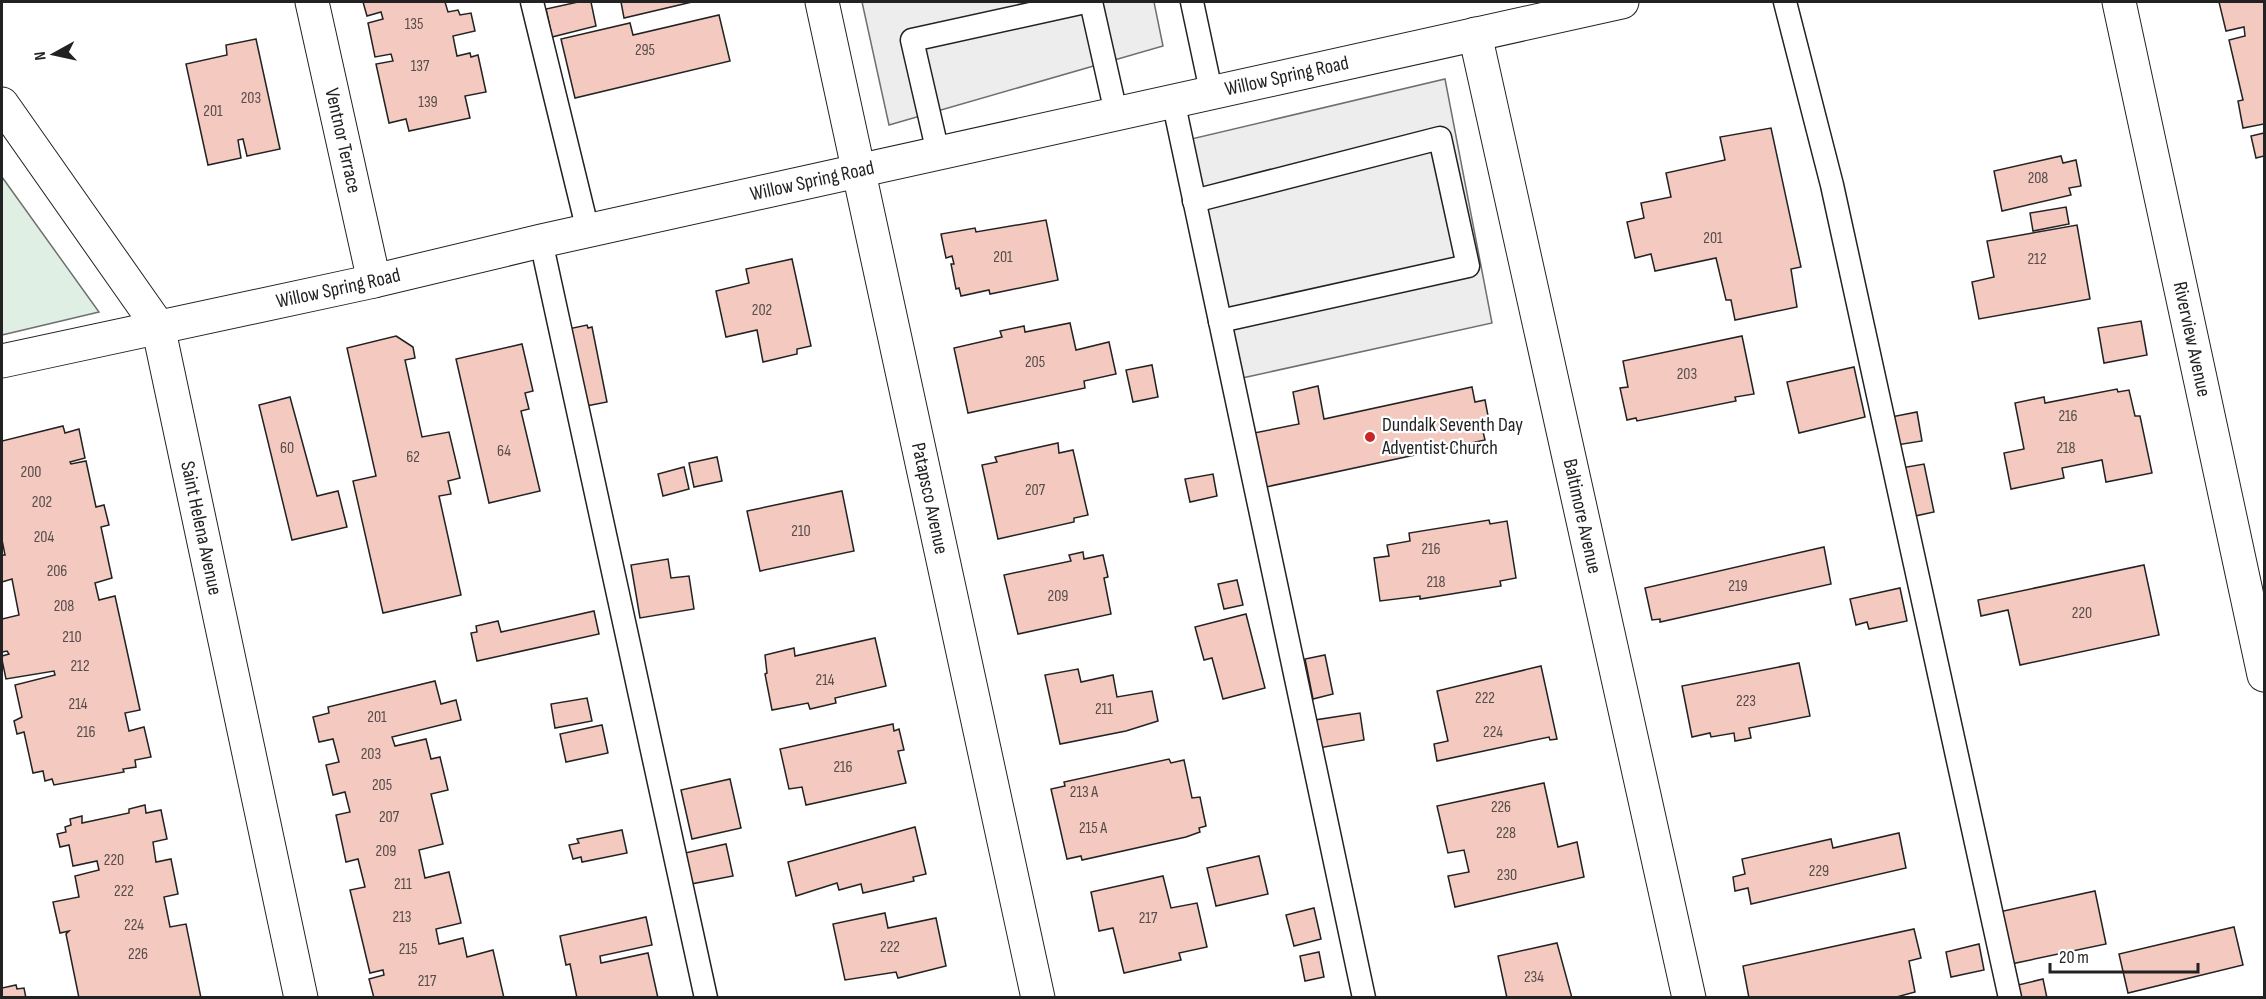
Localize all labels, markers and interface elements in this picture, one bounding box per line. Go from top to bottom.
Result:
house number: 135 [405,15,423,34]
north arrow [24,24,84,84]
house number: 295 [635,41,655,60]
text: N [31,50,51,61]
street label: Willow Spring Road [1223,51,1351,101]
house number: 137 [411,57,430,76]
street label: Ventnor Terrace [320,86,366,195]
house number: 203 [241,89,261,108]
house number: 139 [418,93,438,112]
house number: 201 [203,102,223,121]
street label: Willow Spring Road [748,156,876,206]
house number: 208 [2028,169,2048,188]
house number: 201 [1703,229,1723,248]
house number: 201 [993,248,1013,267]
house number: 212 [2027,250,2047,269]
street label: Willow Spring Road [274,263,403,314]
street label: Riverview Avenue [2168,279,2216,399]
house number: 202 [752,301,772,320]
house number: 205 [1025,353,1045,372]
house number: 203 [1677,365,1697,384]
house number: 216 [2058,407,2078,426]
place label: Dundalk Seventh Day Adventist Church [1381,413,1523,460]
marker: Dundalk Seventh Day Adventist Church [1363,430,1377,444]
house number: 60 [280,439,294,458]
house number: 218 [2056,439,2076,458]
street label: Patapsco Avenue [906,440,953,556]
house number: 64 [497,442,511,461]
house number: 62 [406,448,420,467]
street label: Baltimore Avenue [1558,457,1606,576]
street label: Saint Helena Avenue [175,459,227,597]
house number: 200 [21,463,41,482]
house number: 207 [1025,481,1046,500]
house number: 202 [32,493,52,512]
house number: 210 [791,522,811,541]
house number: 204 [34,528,55,547]
house number: 216 [1421,540,1441,559]
house number: 206 [47,562,67,581]
house number: 218 [1426,573,1446,592]
house number: 219 [1728,577,1748,596]
house number: 209 [1048,587,1068,606]
house number: 208 [54,597,74,616]
house number: 220 [2072,604,2092,623]
house number: 210 [62,628,82,647]
house number: 212 [70,657,90,676]
house number: 214 [816,671,835,690]
house number: 222 [1475,689,1495,708]
house number: 223 [1736,692,1756,711]
house number: 214 [69,695,88,714]
house number: 211 [1095,700,1113,719]
house number: 201 [367,708,387,727]
house number: 216 [76,723,96,742]
house number: 224 [1483,723,1503,742]
house number: 203 [361,745,381,764]
house number: 216 [833,758,853,777]
house number: 205 [372,776,392,795]
house number: 213 A [1070,783,1098,802]
house number: 226 [1491,798,1511,817]
house number: 207 [379,808,400,827]
house number: 215 A [1079,819,1107,838]
house number: 228 [1496,824,1516,843]
house number: 209 [376,842,396,861]
house number: 220 [104,851,124,870]
house number: 229 [1809,862,1829,881]
house number: 230 [1497,866,1517,885]
house number: 211 [394,875,412,894]
house number: 222 [114,882,134,901]
house number: 213 [393,908,411,927]
house number: 217 [1139,909,1158,928]
house number: 224 [124,916,144,935]
scale bar [2050,936,2198,974]
house number: 222 [880,938,900,957]
house number: 215 [399,940,417,959]
house number: 226 [128,945,148,964]
text: 20 m [2059,947,2089,968]
house number: 234 [1524,968,1544,987]
house number: 217 [418,972,437,991]

